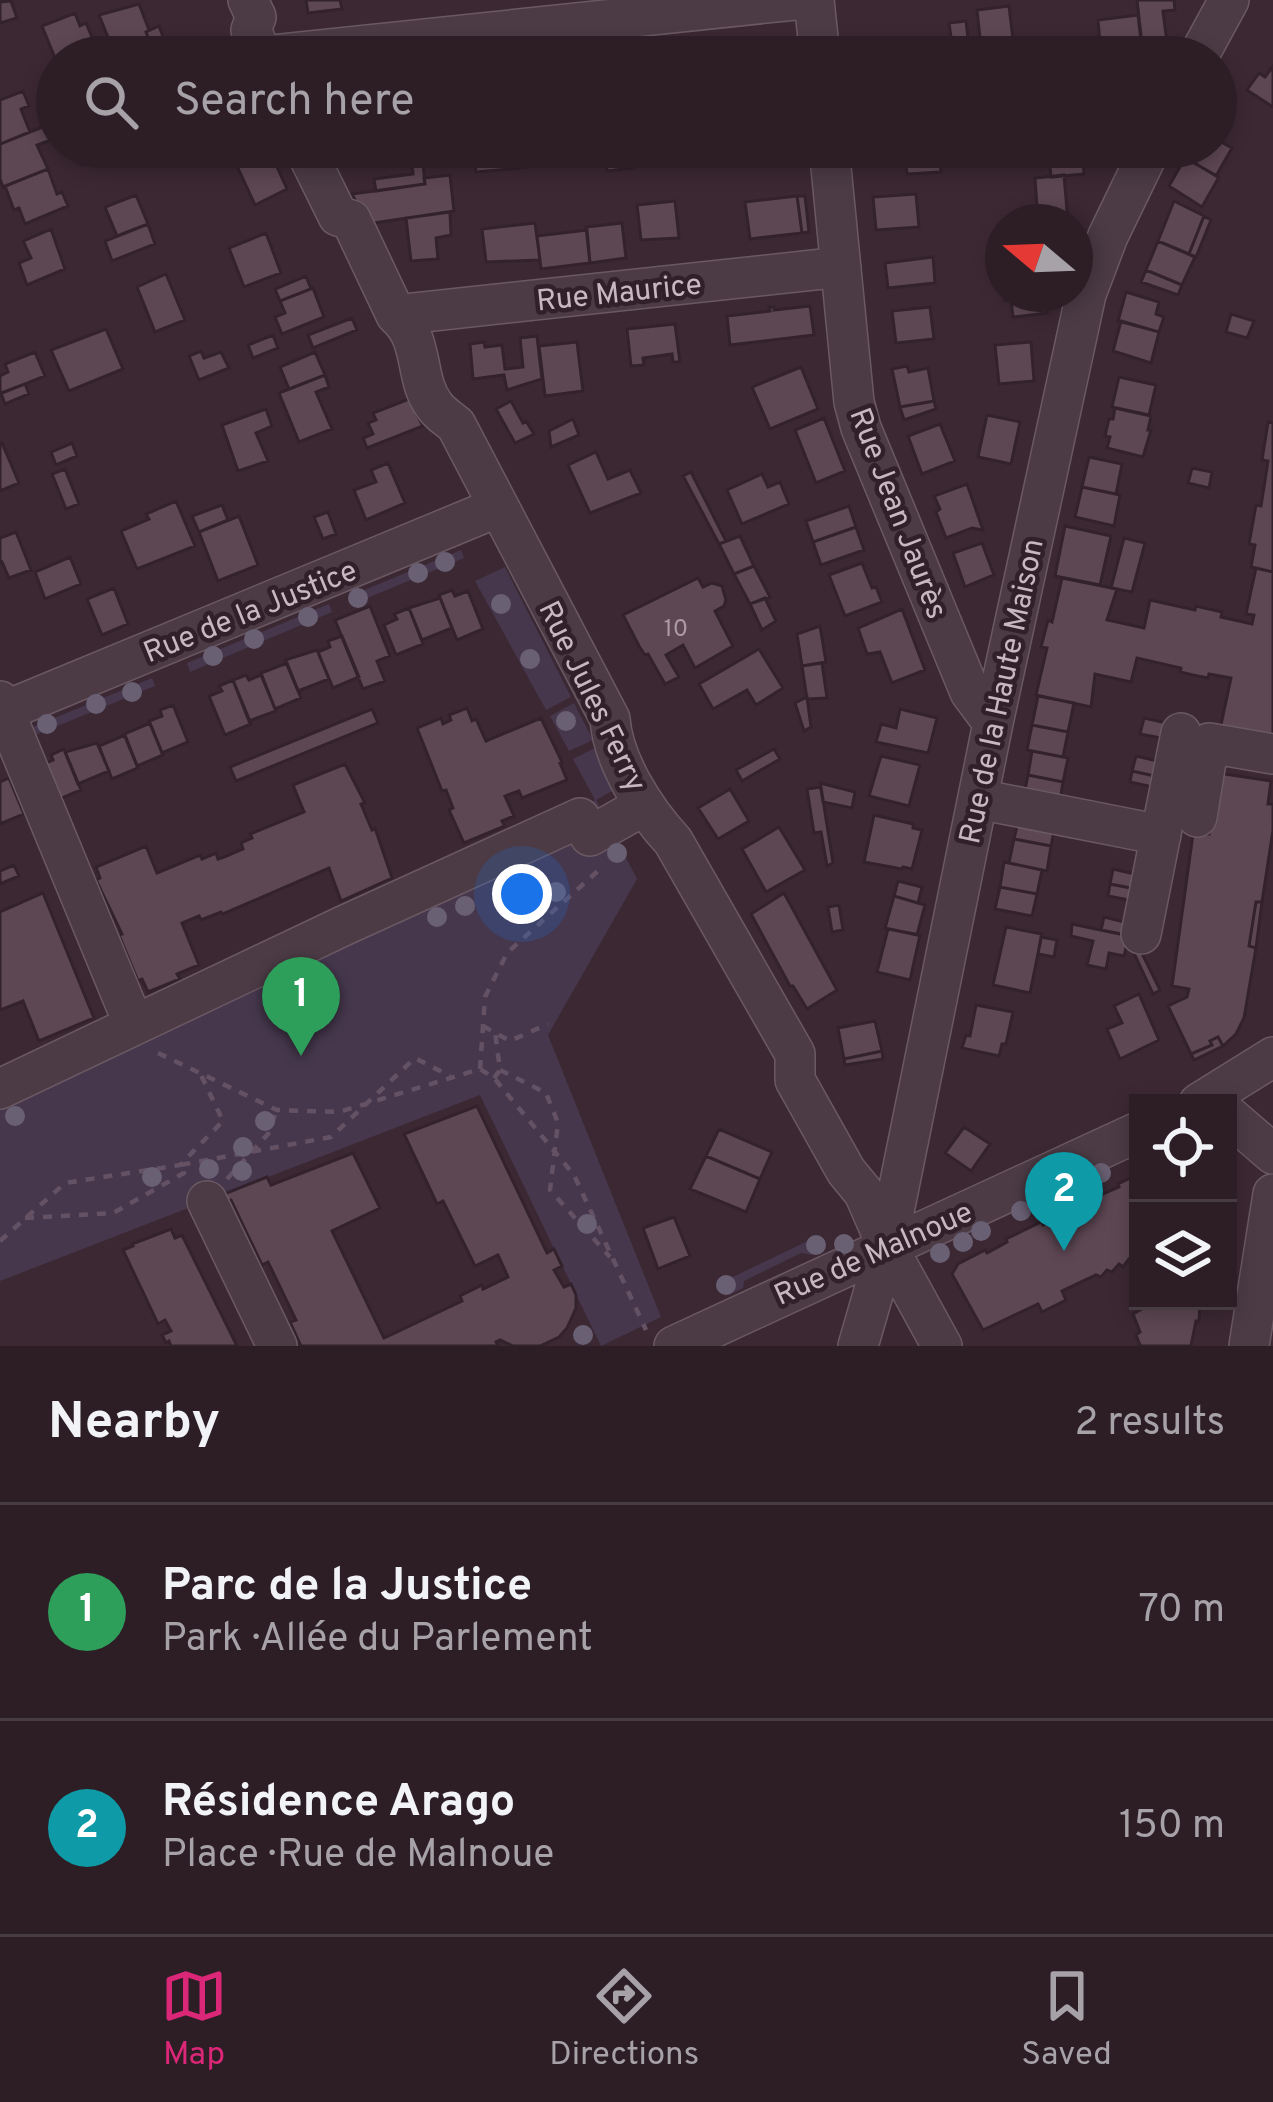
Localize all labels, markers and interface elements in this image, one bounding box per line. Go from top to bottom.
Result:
search box [36,36,1237,168]
icon: search [78,69,144,135]
text: Search here [174,74,414,131]
north arrow [985,204,1093,312]
street label: Rue Maurice [535,267,704,322]
street label: Rue Jean Jaurès [839,403,954,625]
street label: Rue de la Haute Maison [953,536,1054,847]
street label: Rue de la Justice [139,554,363,673]
street label: Rue Jules Ferry [529,596,653,799]
house number: 10 [664,615,688,645]
your location [492,864,552,924]
pin: 1 [262,957,340,1056]
map controls [1129,1094,1237,1310]
button: locate [1129,1094,1237,1202]
pin: 2 [1025,1152,1103,1251]
street label: Rue de Malnoue [769,1195,979,1316]
button: layers [1129,1202,1237,1310]
text: Nearby [48,1392,220,1457]
text: 2 results [1074,1400,1225,1449]
text: Parc de la Justice [162,1559,532,1616]
text: 1 [79,1587,95,1636]
text: 70 m [1139,1587,1225,1636]
text: Park · Allée du Parlement [162,1616,593,1665]
text: Résidence Arago [162,1775,515,1832]
text: 2 [75,1803,99,1852]
text: 150 m [1119,1803,1225,1852]
text: Place · Rue de Malnoue [162,1832,554,1881]
tab: Map [161,1963,227,2077]
tab: Directions [549,1963,699,2077]
tab: Saved [1021,1963,1112,2077]

